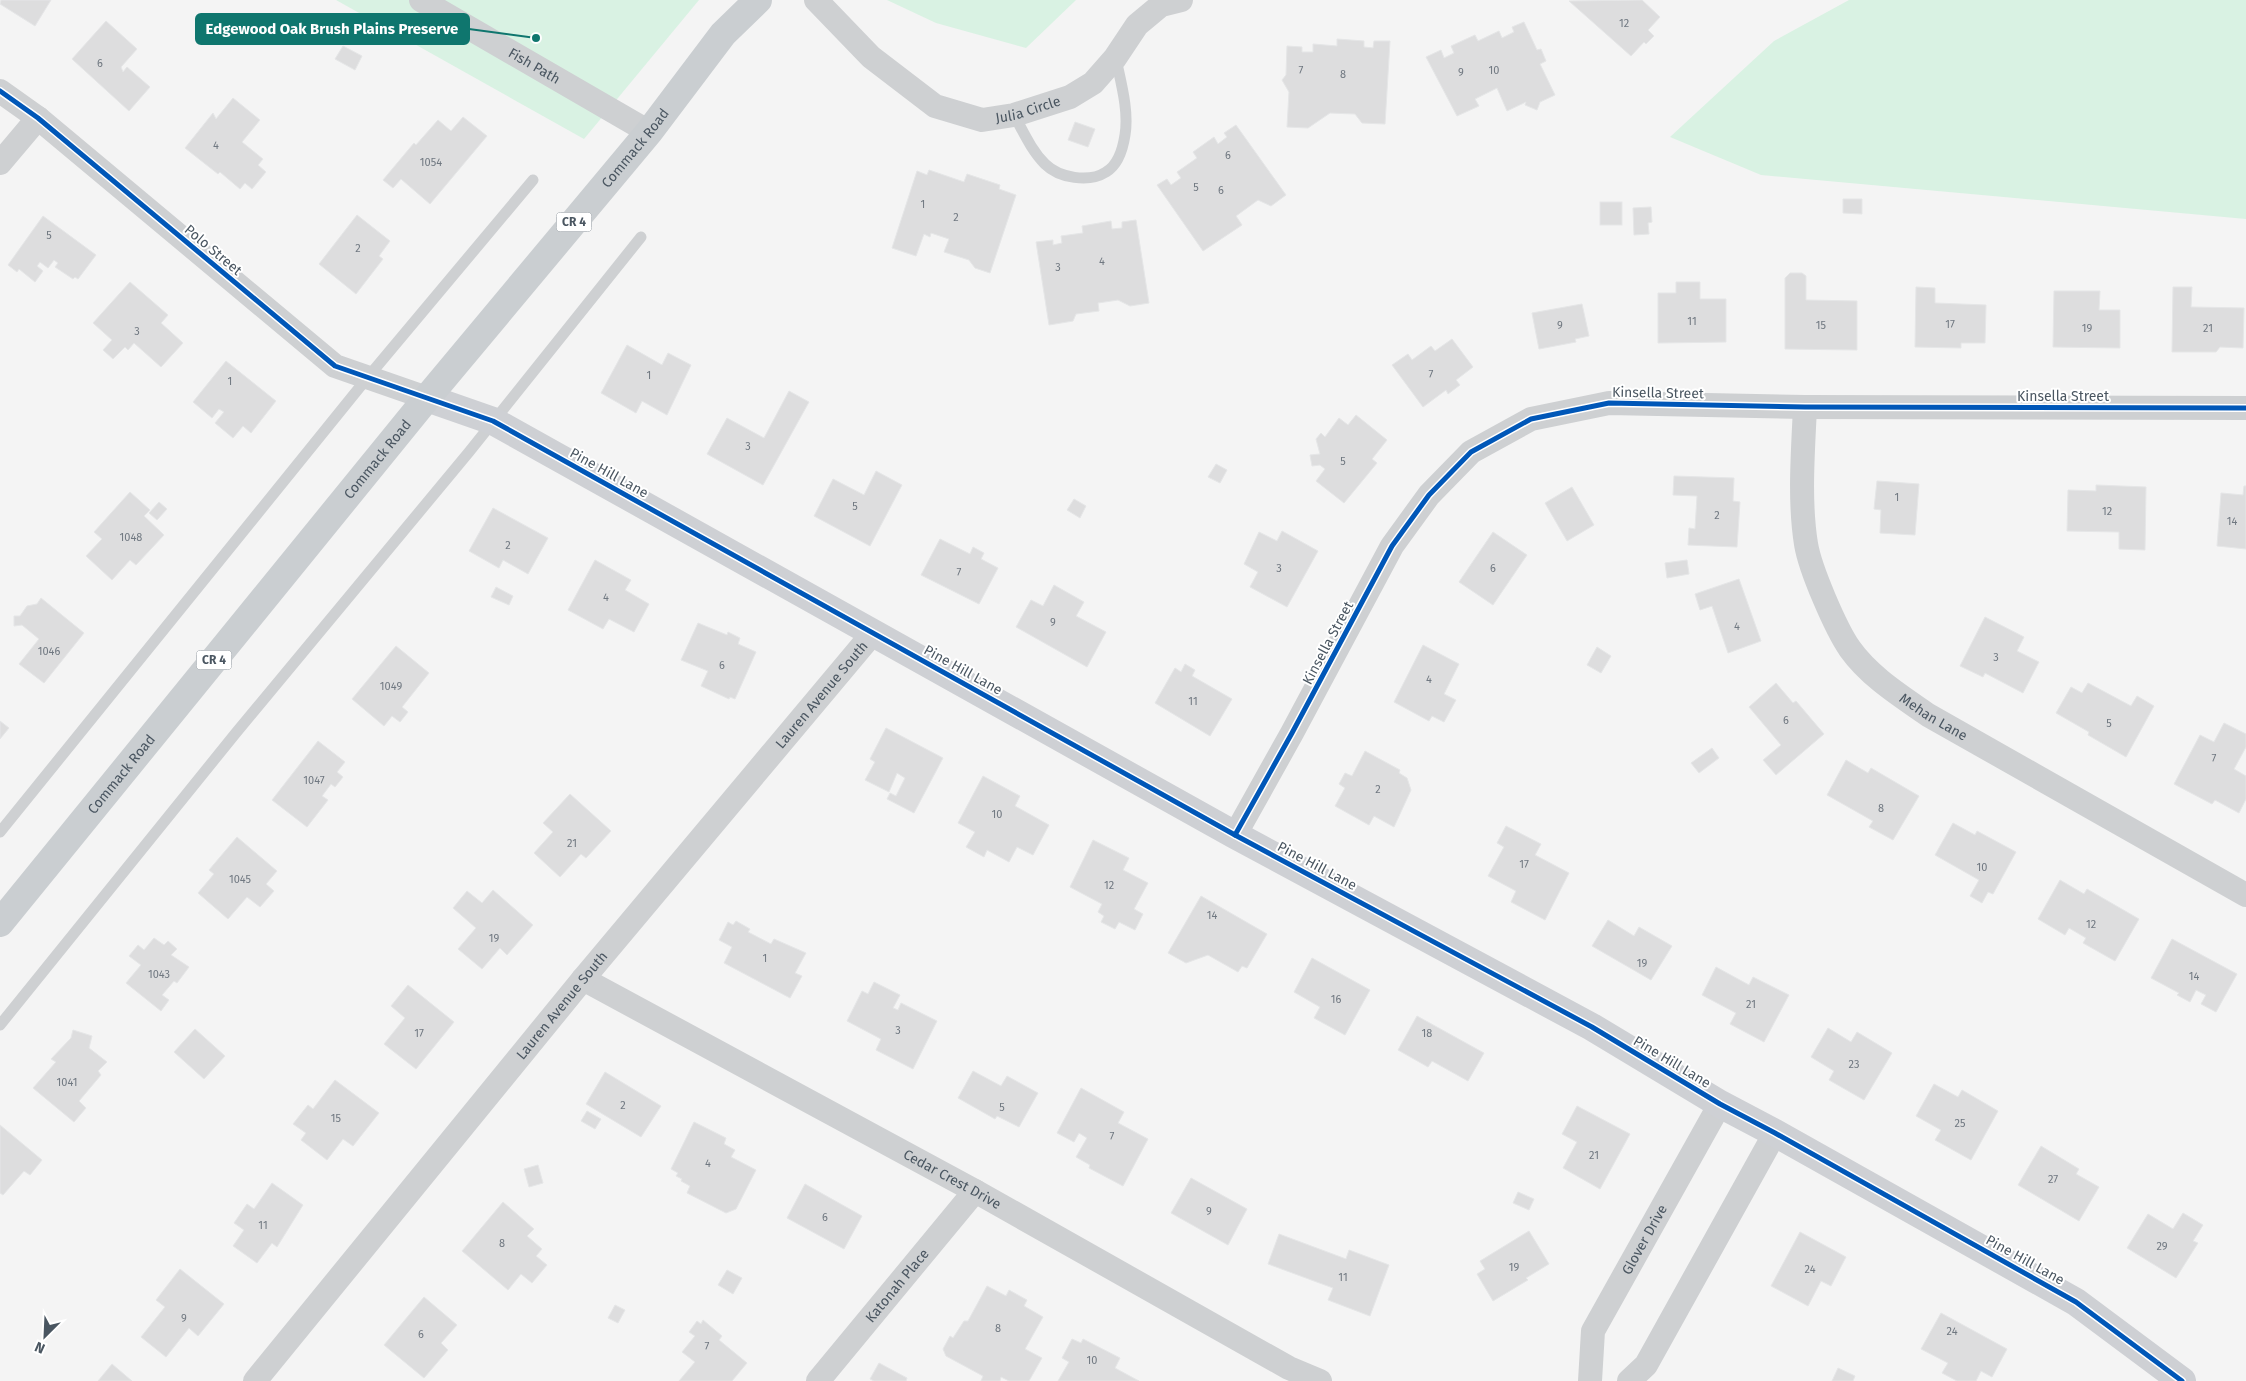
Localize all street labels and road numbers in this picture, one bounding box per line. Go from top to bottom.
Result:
street label: Fish Path [505,44,563,87]
street label: Julia Circle [994,92,1063,126]
street label: Commack Road [598,105,672,191]
road number: CR 4 [556,212,592,232]
street label: Polo Street [181,221,246,280]
street label: Kinsella Street [1612,384,1705,402]
street label: Kinsella Street [2017,388,2110,405]
street label: Commack Road [340,416,415,502]
street label: Pine Hill Lane [567,444,651,502]
street label: Kinsella Street [1299,598,1358,688]
street label: Lauren Avenue South [772,637,871,752]
street label: Pine Hill Lane [921,641,1005,699]
road number: CR 4 [196,650,232,670]
street label: Mehan Lane [1896,689,1971,744]
street label: Commack Road [84,731,158,817]
street label: Pine Hill Lane [1274,838,1360,894]
street label: Lauren Avenue South [512,948,611,1063]
street label: Pine Hill Lane [1630,1032,1714,1092]
street label: Cedar Crest Drive [901,1145,1004,1213]
street label: Glover Drive [1618,1201,1671,1277]
street label: Pine Hill Lane [1983,1231,2067,1289]
street label: Katonah Place [862,1245,932,1326]

